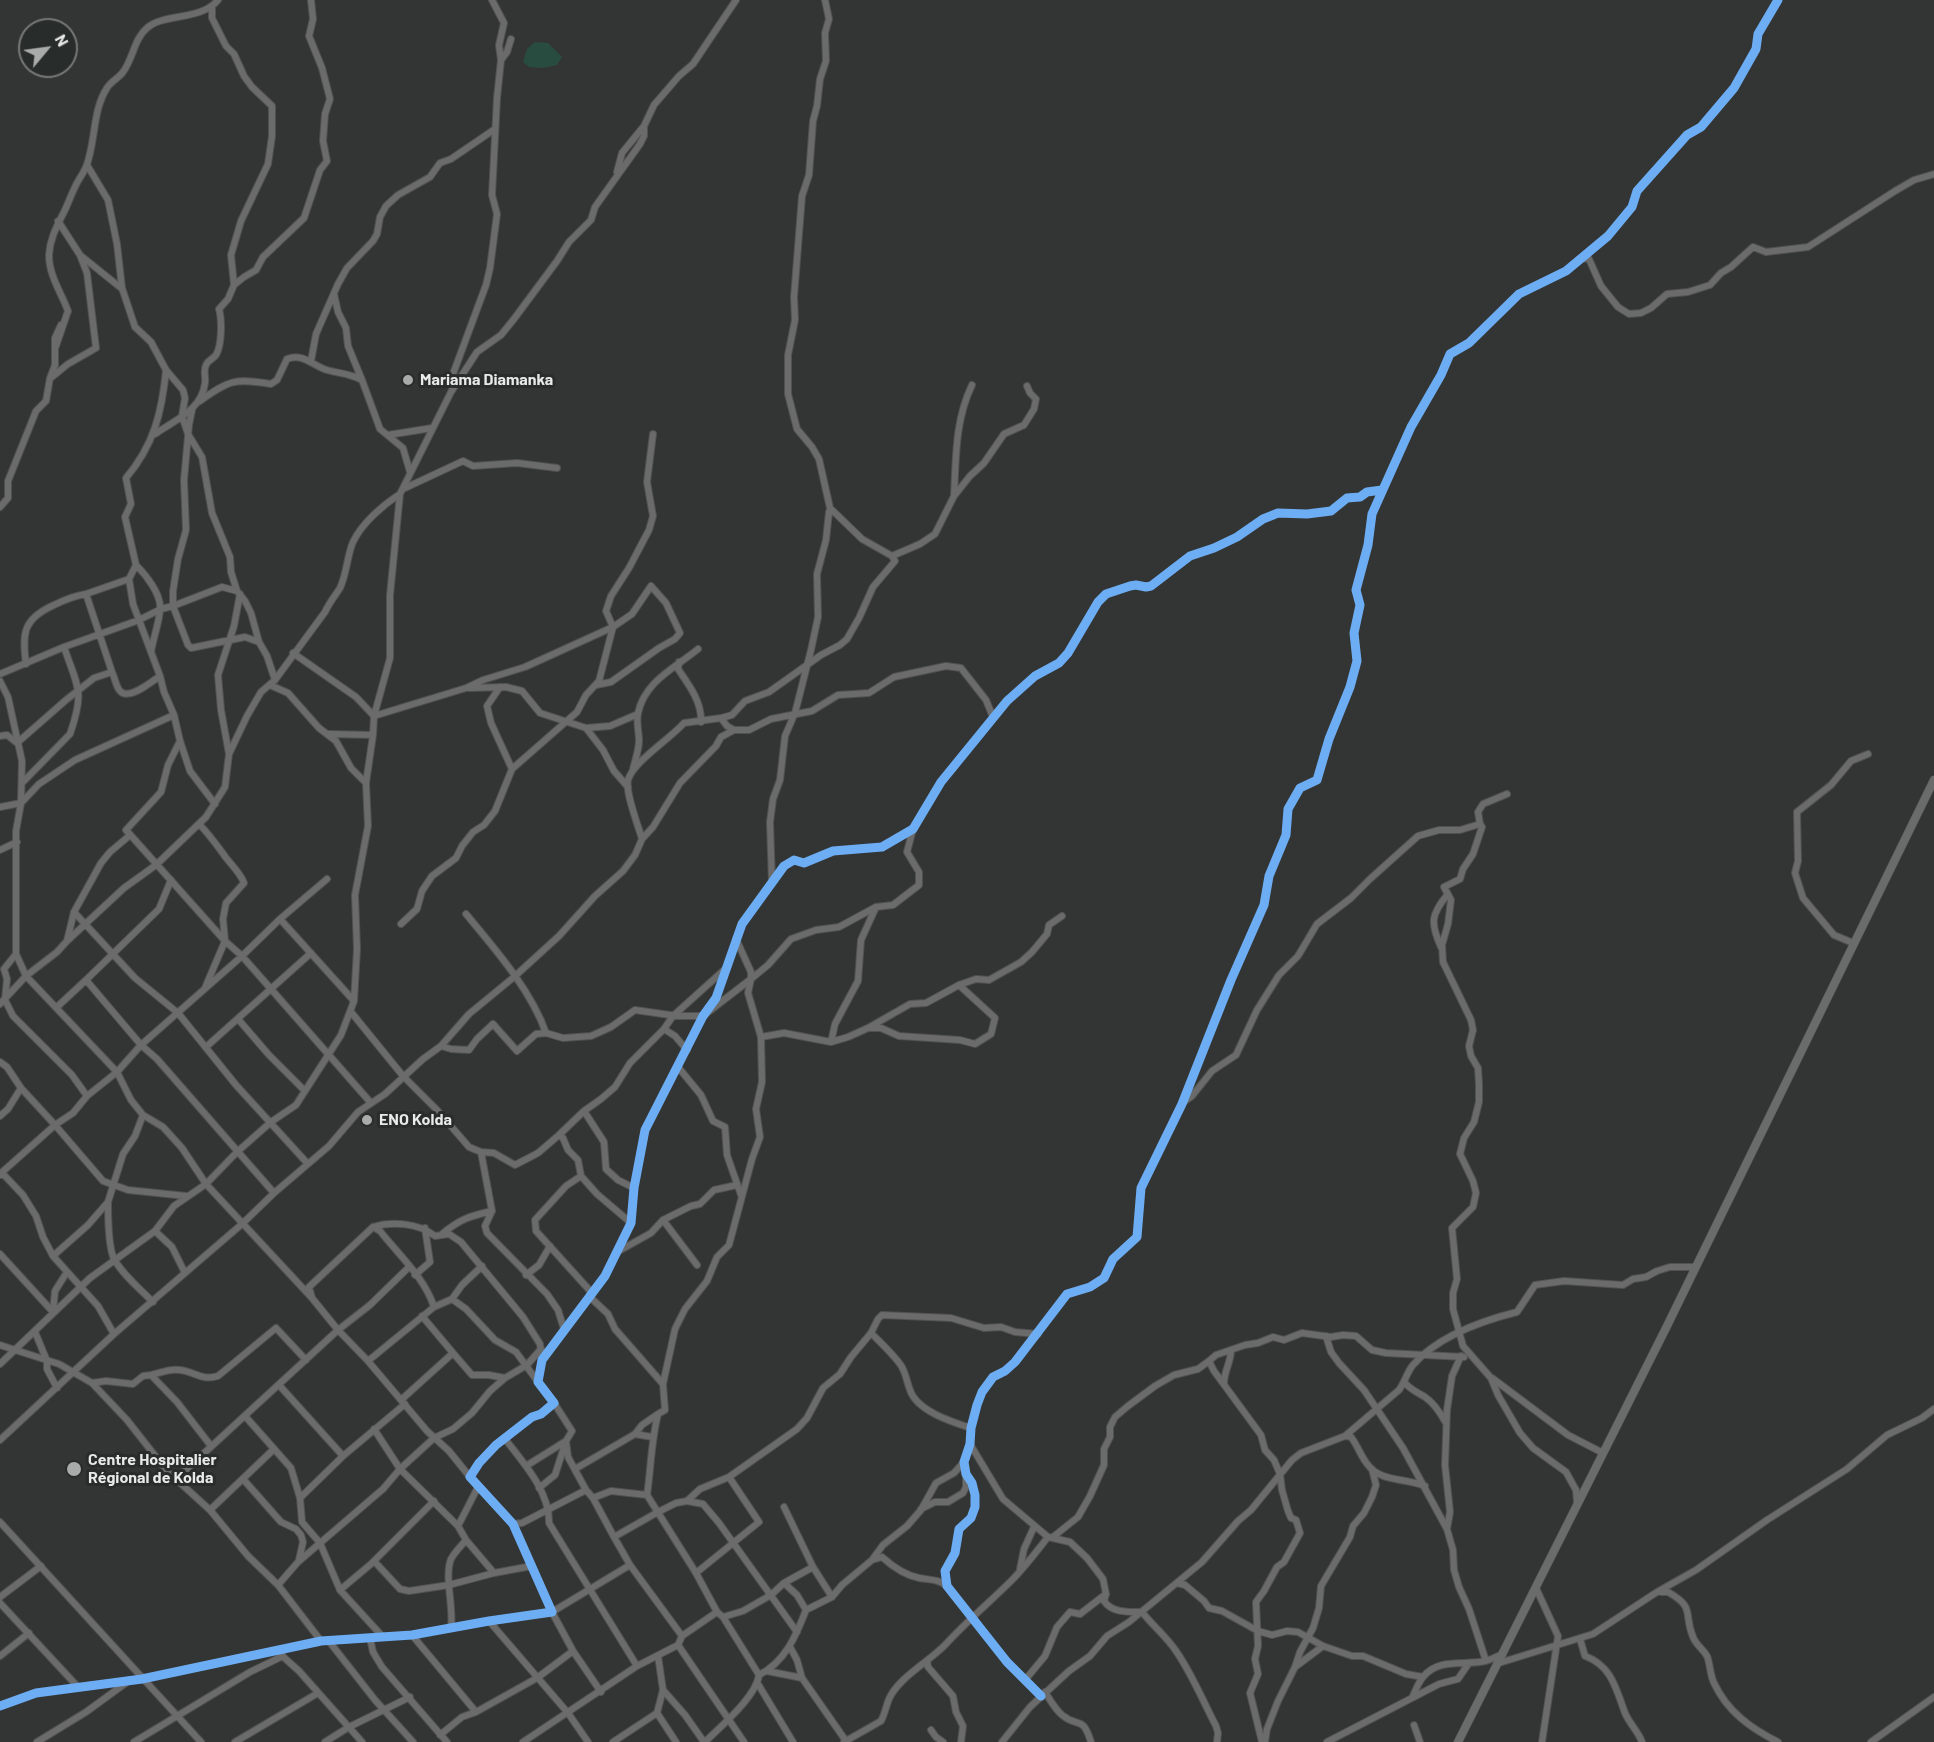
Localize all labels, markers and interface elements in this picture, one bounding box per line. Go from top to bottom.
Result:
north arrow [18,18,78,78]
text: N [52,31,73,49]
place label: Mariama Diamanka [420,370,553,390]
marker: Mariama Diamanka [401,373,415,387]
place label: ENO Kolda [379,1110,452,1130]
marker: ENO Kolda [360,1113,374,1127]
place label: Centre Hospitalier Régional de Kolda [88,1450,217,1488]
marker: Centre Hospitalier Régional de Kolda [65,1460,83,1478]

